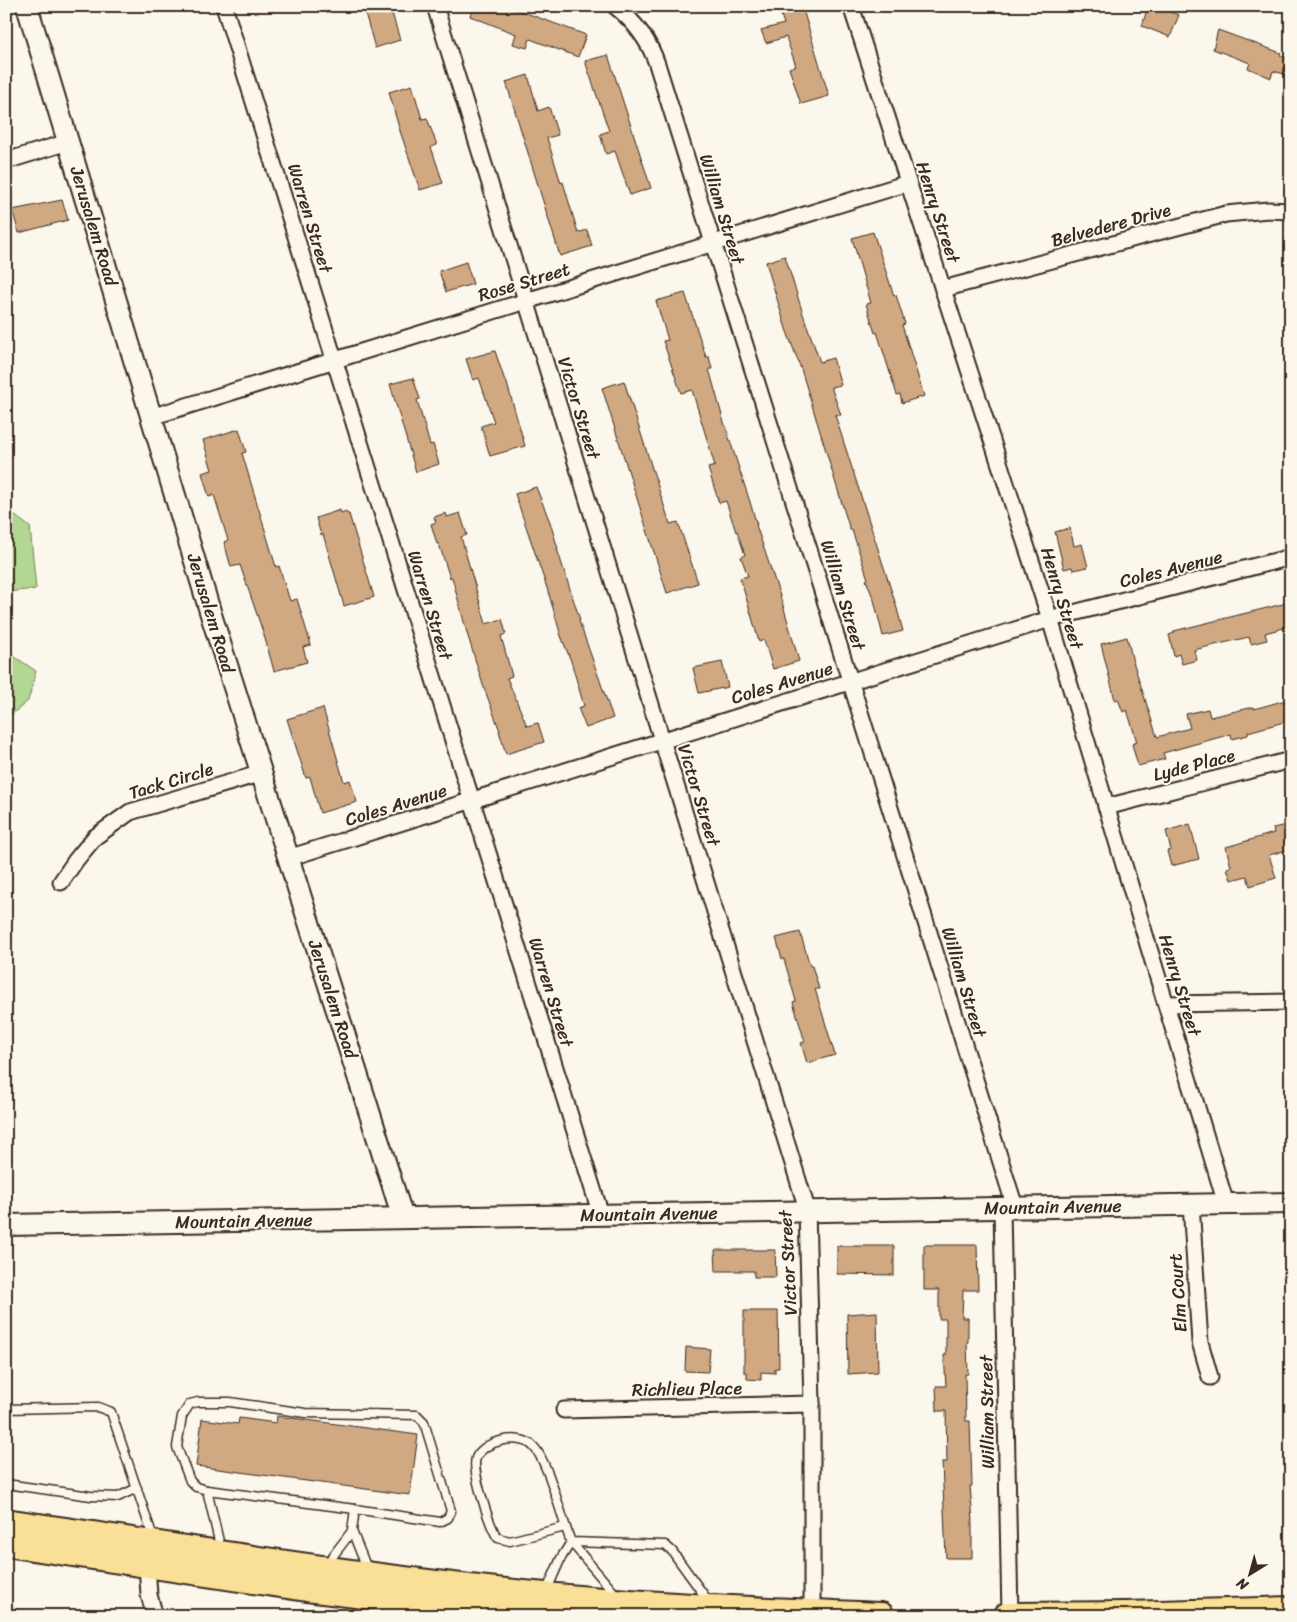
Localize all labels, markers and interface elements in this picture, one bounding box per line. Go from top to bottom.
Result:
street label: William Street [690,150,754,269]
street label: Henry Street [907,157,970,268]
street label: Warren Street [278,159,342,277]
street label: Jerusalem Road [60,161,128,291]
street label: Belvedere Drive [1047,194,1175,256]
street label: Rose Street [474,253,574,311]
street label: Victor Street [548,353,610,464]
street label: William Street [811,536,875,655]
street label: Coles Avenue [1116,541,1226,597]
street label: Henry Street [1031,543,1093,654]
street label: Warren Street [398,546,462,664]
street label: Jerusalem Road [177,548,245,678]
street label: Coles Avenue [727,652,837,714]
street label: Lyde Place [1150,739,1239,791]
street label: Victor Street [668,740,730,851]
street label: Tack Circle [125,753,218,809]
street label: Coles Avenue [341,774,451,836]
street label: William Street [932,923,996,1042]
street label: Henry Street [1149,930,1211,1041]
street label: Warren Street [519,933,583,1051]
street label: Jerusalem Road [298,934,368,1064]
street label: Mountain Avenue [984,1190,1122,1224]
street label: Mountain Avenue [580,1197,718,1231]
street label: Mountain Avenue [175,1204,313,1238]
street label: Victor Street [769,1209,807,1316]
street label: Elm Court [1159,1252,1197,1333]
street label: William Street [970,1354,1004,1469]
street label: Richlieu Place [632,1372,743,1406]
north arrow [1224,1550,1274,1600]
text: N [1231,1571,1255,1597]

